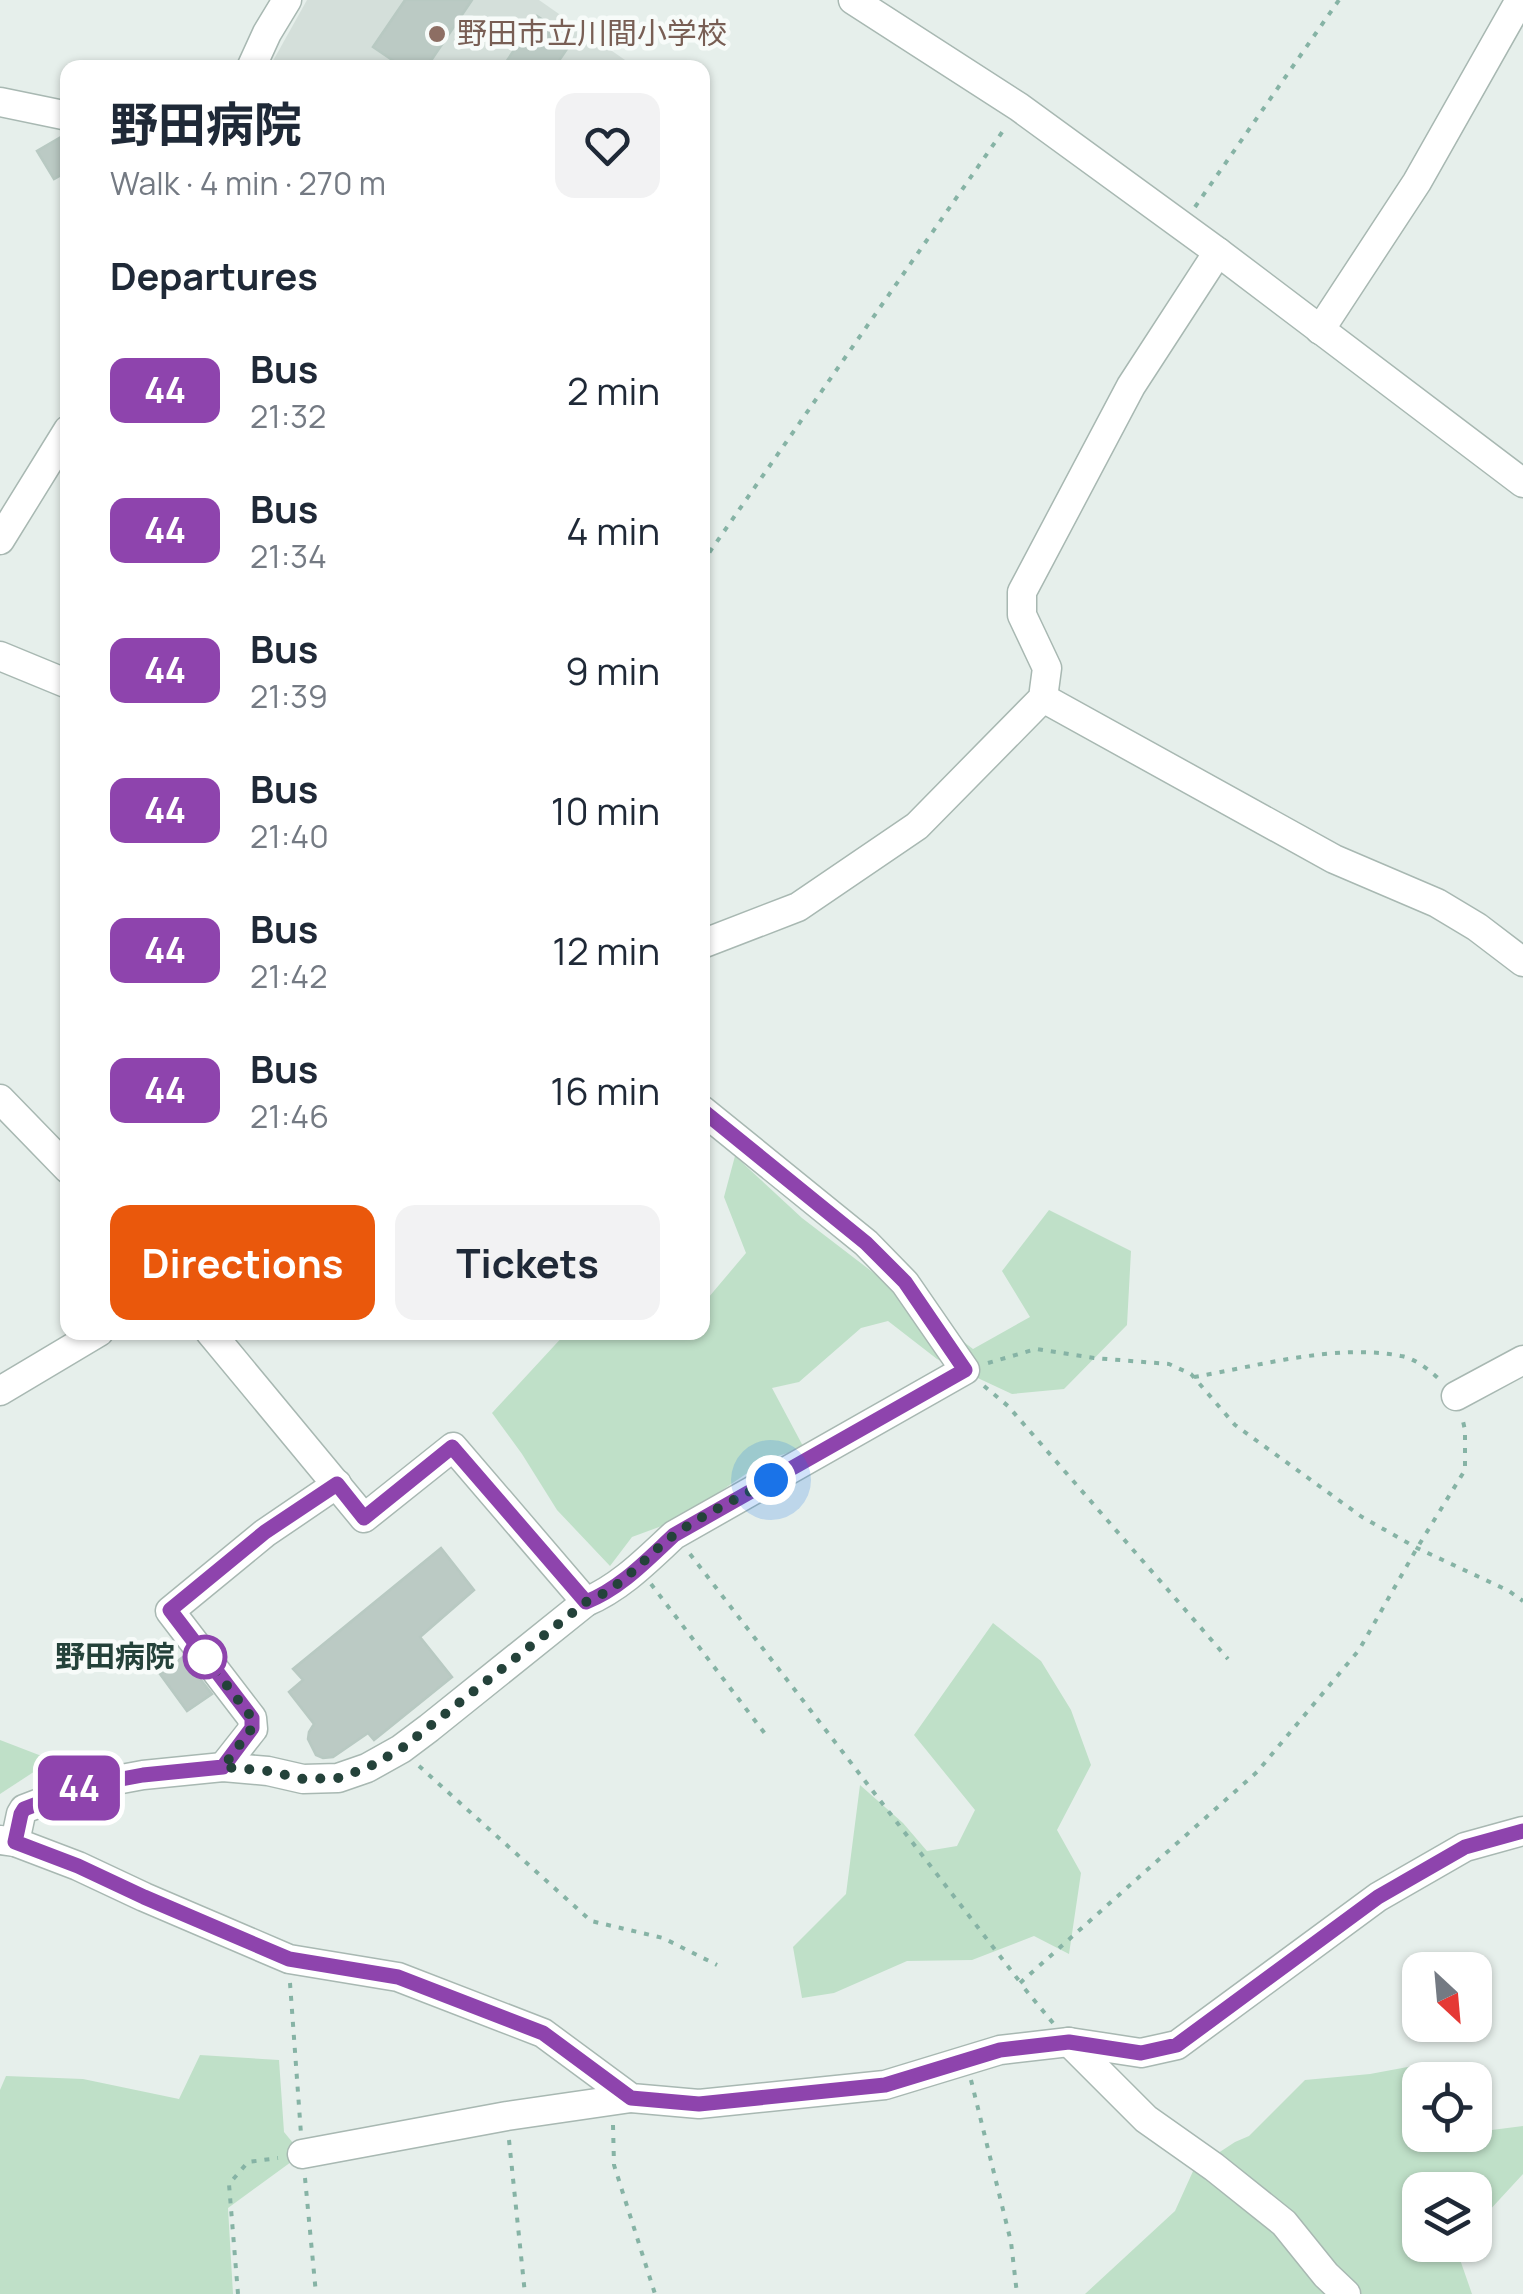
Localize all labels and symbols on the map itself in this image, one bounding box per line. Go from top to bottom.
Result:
place label: 野田市立川間小学校 [457,12,727,53]
marker: 野田市立川間小学校 [426,23,448,45]
your location [746,1455,796,1505]
place label: 野田病院 [55,1635,175,1676]
marker: 野田病院 [184,1636,226,1678]
line badge: 44 [34,1756,124,1820]
north arrow [1402,1952,1492,2042]

